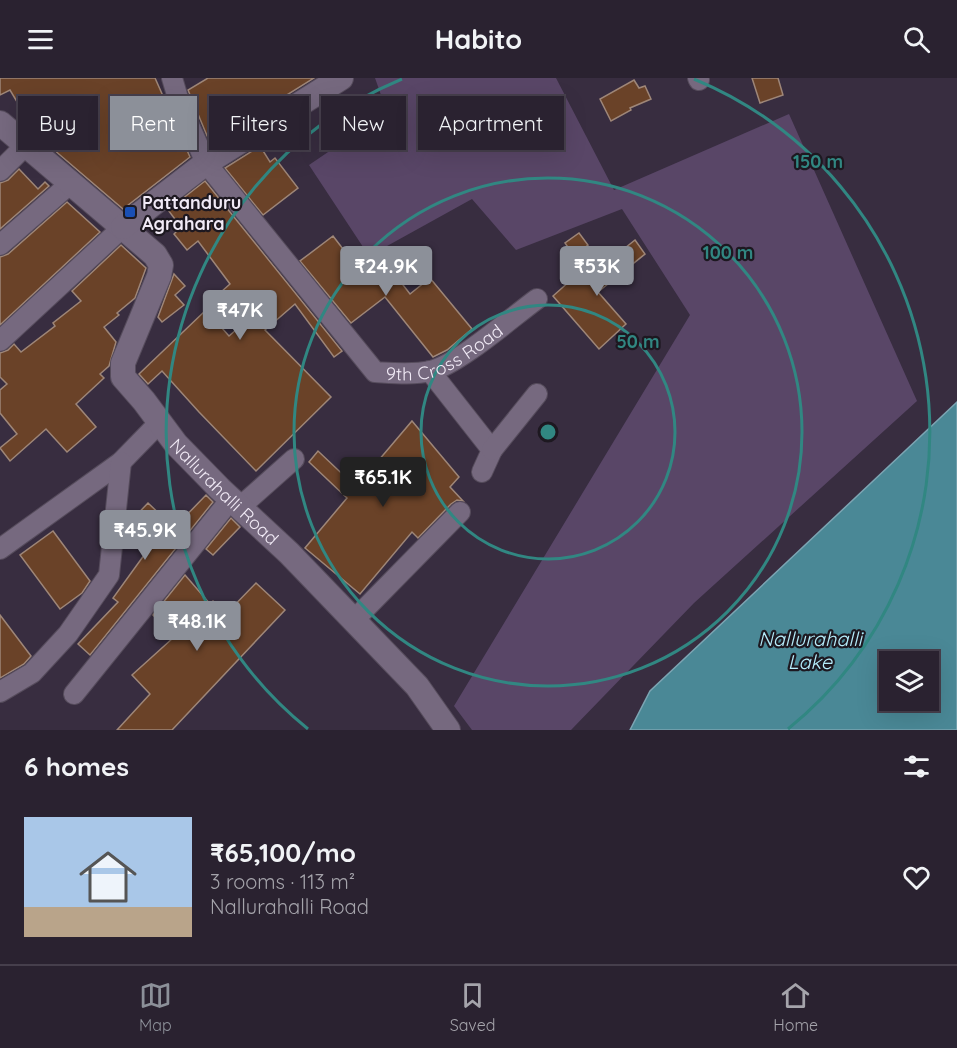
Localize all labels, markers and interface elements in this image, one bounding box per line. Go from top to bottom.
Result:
text: Habito [435,22,522,56]
icon: menu [24,23,57,56]
icon: search [900,23,933,56]
chip: Buy [18,96,98,150]
chip: Rent [110,96,197,150]
chip: Filters [209,96,309,150]
chip: New [321,96,406,150]
chip: Apartment [418,96,564,150]
text: 150 m [793,150,843,173]
place label: Pattanduru Agrahara [142,191,241,235]
marker: Pattanduru Agrahara [123,205,137,219]
text: 100 m [703,241,753,264]
pin: ₹24.9K [337,246,435,297]
pin: ₹53K [561,246,633,297]
text: ₹24.9K [354,253,418,278]
text: ₹53K [574,253,620,278]
pin: ₹47K [204,290,276,341]
text: ₹47K [217,297,263,322]
street label: 9th Cross Road [385,319,507,385]
text: 50 m [616,330,660,353]
centre of rings [538,422,558,442]
street label: Nallurahalli Road [165,433,284,549]
pin: ₹65.1K [334,457,432,508]
text: ₹65.1K [354,464,412,489]
pin: ₹45.9K [96,510,194,561]
text: ₹45.9K [114,517,176,542]
pin: ₹48.1K [148,601,246,652]
text: ₹48.1K [168,608,226,633]
water label: Nallurahalli Lake [758,626,865,674]
map controls [879,651,939,711]
button: layers [879,651,939,711]
text: 6 homes [24,750,129,783]
icon: filters [900,750,933,783]
text: ₹65,100/mo [210,836,356,869]
icon: home [72,841,144,913]
icon: heart [900,861,933,894]
text: 3 rooms · 113 m² [210,869,355,894]
text: Nallurahalli Road [210,894,369,919]
tab: Map [139,979,172,1035]
tab: Saved [450,979,495,1035]
tab: Home [773,979,818,1035]

